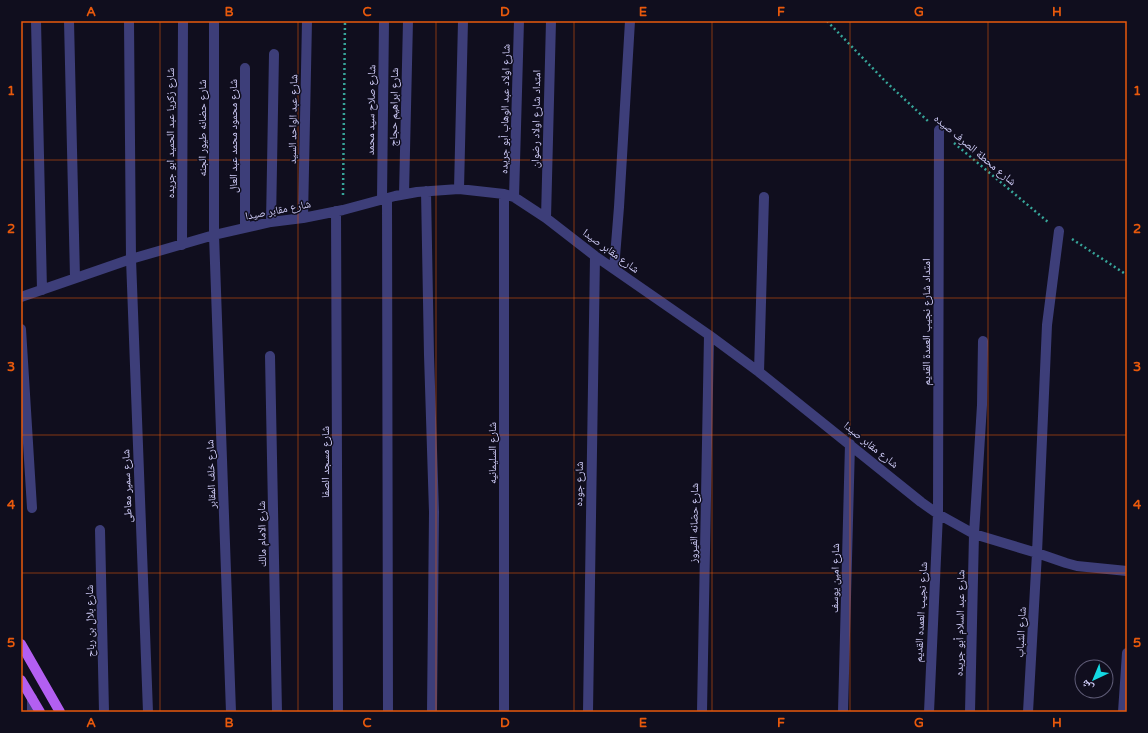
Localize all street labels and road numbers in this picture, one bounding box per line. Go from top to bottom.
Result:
street label: شارع اولاد عبد الوهاب أبو جريده [497,44,513,174]
street label: شارع صلاح سيد محمد [364,65,378,155]
street label: شارع ابراهيم حجاج [387,67,402,147]
street label: شارع زكريا عبد الحميد ابو جريده [164,68,177,198]
street label: امتداد شارع اولاد رضوان [529,70,543,168]
street label: شارع عبد الواحد السيد [286,74,300,164]
street label: شارع محمود محمد عبد العال [227,79,240,193]
street label: شارع حضانه طيور الجنه [196,80,209,176]
street label: شارع محطة الصرف صيده [931,112,1019,188]
street label: شارع مقابر صيدا [244,197,312,223]
street label: شارع مقابر صيدا [580,226,642,276]
street label: امتداد شارع نجيب العمدة القديم [920,258,934,386]
street label: شارع مقابر صيدا [841,419,901,471]
street label: شارع السليمانيه [486,422,499,484]
street label: شارع مسجد الصفا [319,426,332,498]
street label: شارع خلف المقابر [203,439,219,510]
street label: شارع سمير معاطى [119,449,135,523]
street label: شارع جوده [572,461,586,507]
street label: شارع حضانه الفيروز [687,483,701,564]
street label: شارع الامام مالك [255,501,269,567]
street label: شارع امين يوسف [828,543,842,613]
street label: شارع نجيب العمده القديم [912,561,931,663]
street label: شارع عبد السلام أبو جريده [952,570,967,676]
street label: شارع بلال بن رباح [83,585,97,657]
street label: شارع الشباب [1013,606,1029,658]

